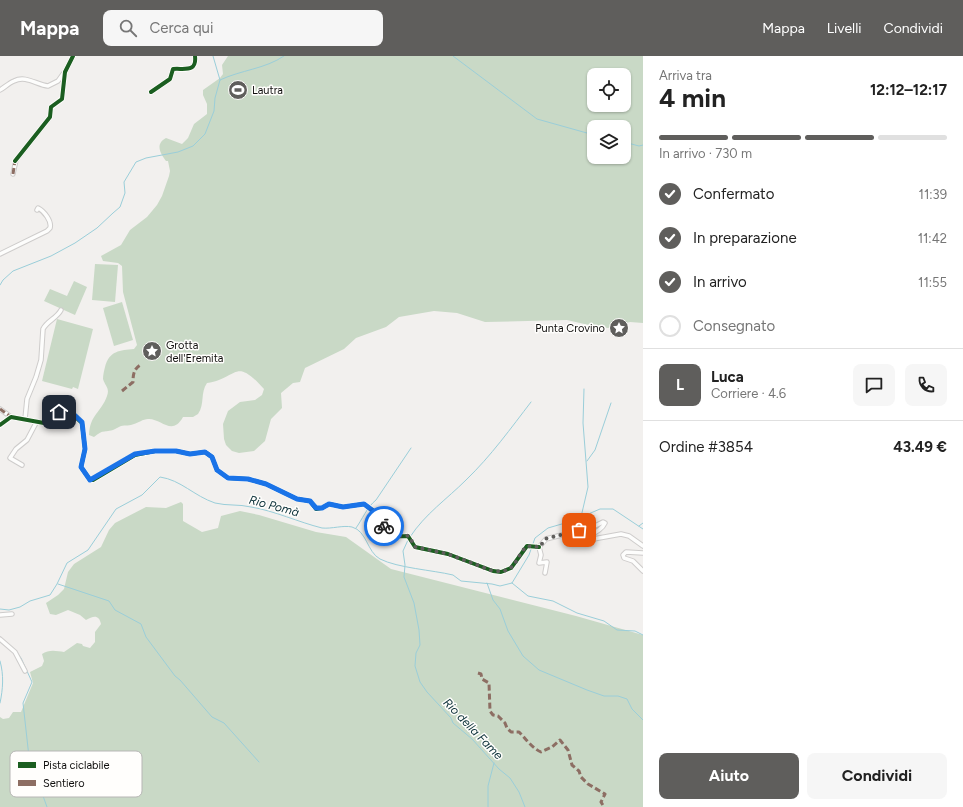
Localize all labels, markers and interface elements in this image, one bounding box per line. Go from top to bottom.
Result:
search box [103,10,383,46]
text: Mappa [20,17,79,40]
icon: search [117,17,139,39]
text: Cerca qui [149,19,213,37]
text: Mappa [762,20,805,37]
text: Livelli [827,20,862,37]
text: Condividi [884,20,943,37]
map controls [587,68,631,164]
button: locate [587,68,631,112]
text: Arriva tra [659,68,712,83]
sports icon: Lautra [227,79,249,101]
text: 12:12–12:17 [870,81,947,99]
text: 4 min [659,82,726,114]
place label: Lautra [252,84,283,97]
button: layers [587,120,631,164]
text: In arrivo · 730 m [659,146,752,161]
icon: check [659,183,681,205]
text: Confermato [693,185,774,203]
text: 11:39 [919,187,947,202]
icon: check [659,227,681,249]
text: In preparazione [693,229,797,247]
text: 11:42 [918,231,947,246]
icon: check [659,271,681,293]
text: In arrivo [693,273,747,291]
text: 11:55 [918,275,947,290]
place icon: Punta Crovino [608,317,630,339]
text: Consegnato [693,317,775,335]
place label: Punta Crovino [535,322,605,335]
place label: Grotta dell'Eremita [166,339,223,365]
place icon: Grotta dell'Eremita [141,340,163,362]
button: chat [853,364,895,406]
button: phone [905,364,947,406]
text: Luca [711,368,744,386]
text: L [676,376,684,394]
text: Corriere · 4.6 [711,386,786,401]
pin [42,395,76,429]
icon: home [48,401,70,423]
text: Ordine #3854 [659,438,753,456]
text: 43.49 € [893,438,947,456]
water label: Rio Pomà [247,493,301,519]
courier [364,506,404,546]
pin [562,513,596,547]
icon: bike [373,515,395,537]
icon: bag [568,519,590,541]
water label: Rio della Fame [440,696,506,763]
legend [10,751,142,797]
button: Aiuto [659,753,799,799]
button: Condividi [807,753,947,799]
text: Pista ciclabile [43,759,109,772]
text: Sentiero [43,777,85,790]

